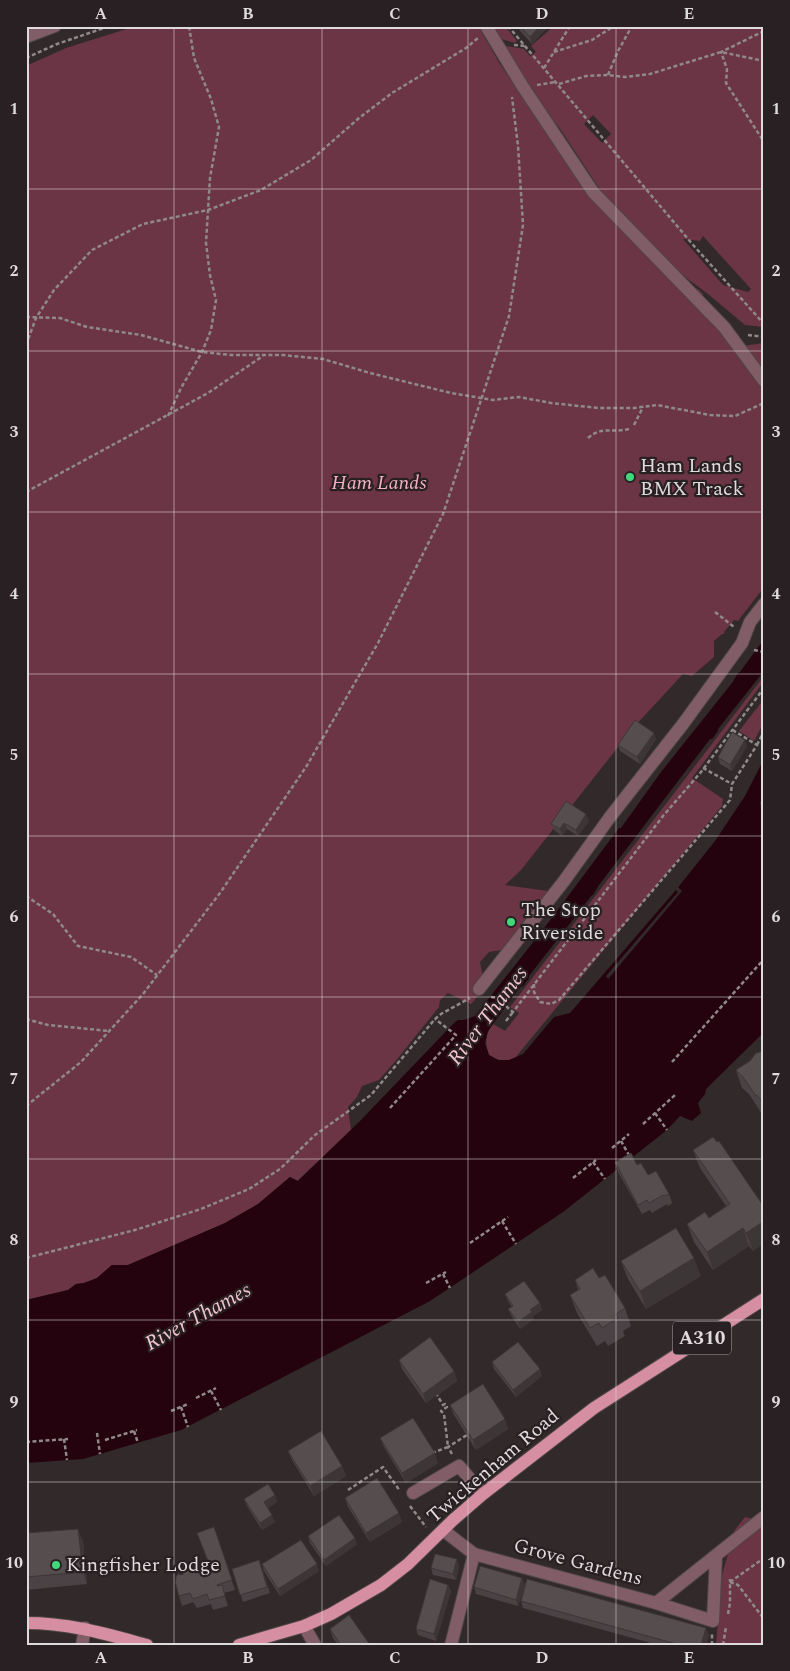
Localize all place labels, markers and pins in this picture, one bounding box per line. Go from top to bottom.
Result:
place label: Ham Lands BMX Track [640,451,744,504]
marker: Ham Lands BMX Track [624,471,636,483]
place label: The Stop Riverside [521,895,603,948]
marker: The Stop Riverside [505,916,517,928]
place label: Kingfisher Lodge [66,1550,220,1580]
marker: Kingfisher Lodge [50,1559,62,1571]

